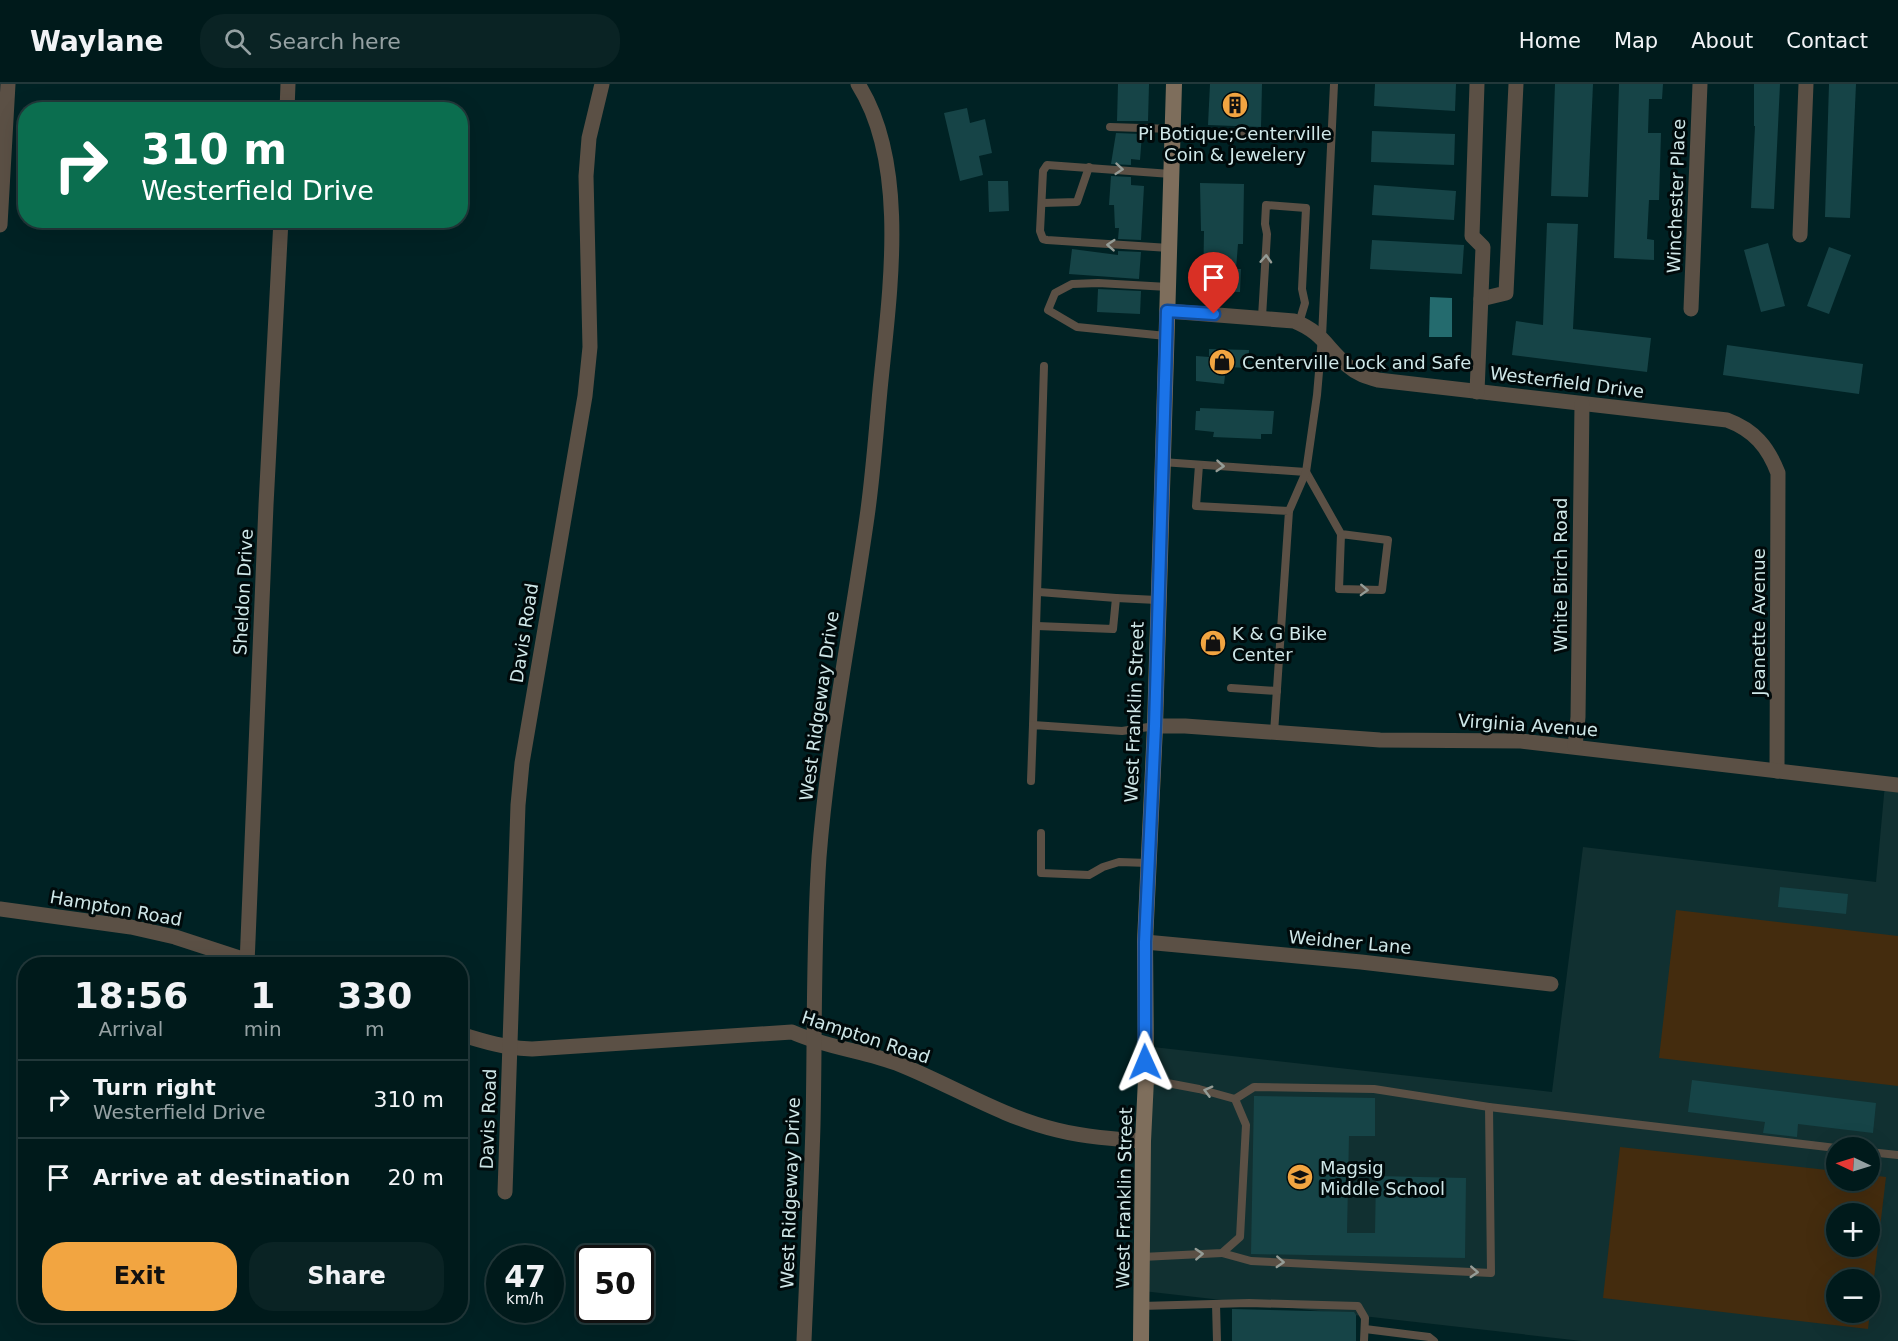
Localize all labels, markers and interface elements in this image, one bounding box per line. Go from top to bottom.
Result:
search box [200,14,620,68]
text: Waylane [30,25,164,58]
icon: search [221,25,254,58]
text: Search here [269,29,401,54]
text: Home [1519,29,1581,53]
text: Map [1614,29,1658,53]
text: About [1691,29,1753,53]
text: Contact [1786,29,1868,53]
building icon: Pi Botique;Centerville Coin & Jewelery [1220,90,1250,120]
street label: Winchester Place [1663,118,1689,274]
place label: Pi Botique;Centerville Coin & Jewelery [1138,123,1332,165]
text: 310 m [141,125,287,174]
icon: right [42,126,120,204]
one-way arrow [1115,163,1124,176]
text: Westerfield Drive [141,175,374,206]
one-way arrow [1106,238,1115,251]
pin [1188,252,1239,314]
one-way arrow [1259,254,1272,263]
icon: arrive [1197,261,1230,294]
shop icon: Centerville Lock and Safe [1207,347,1237,377]
place label: Centerville Lock and Safe [1242,352,1471,373]
street label: Westerfield Drive [1489,362,1645,402]
one-way arrow [1216,459,1225,472]
street label: White Birch Road [1550,498,1571,652]
street label: Sheldon Drive [229,528,257,656]
street label: Jeanette Avenue [1748,548,1769,697]
street label: Davis Road [506,582,542,684]
one-way arrow [1360,583,1369,596]
street label: West Ridgeway Drive [795,610,843,802]
street label: West Franklin Street [1120,621,1148,803]
place label: K & G Bike Center [1232,623,1327,665]
shop icon: K & G Bike Center [1198,628,1228,658]
street label: Virginia Avenue [1457,710,1599,740]
street label: Hampton Road [48,886,184,930]
street label: Weidner Lane [1288,926,1412,958]
text: 18:56 [74,975,188,1016]
text: 1 [250,975,275,1016]
text: 330 [337,975,412,1016]
street label: Hampton Road [799,1006,933,1068]
text: Arrival [98,1017,163,1041]
text: min [244,1017,282,1041]
text: m [365,1017,385,1041]
position arrow [1113,1030,1177,1094]
street label: Davis Road [476,1068,500,1170]
text: Turn right [93,1075,216,1100]
icon: right [42,1083,75,1116]
one-way arrow [1203,1086,1213,1099]
text: 310 m [374,1087,444,1112]
street label: West Ridgeway Drive [776,1097,804,1289]
text: Westerfield Drive [93,1100,266,1124]
street label: West Franklin Street [1112,1107,1136,1289]
north arrow [1826,1137,1880,1191]
map controls [1826,1137,1880,1323]
place label: Magsig Middle School [1320,1157,1445,1199]
icon: arrive [42,1161,75,1194]
school or university icon: Magsig Middle School [1285,1162,1315,1192]
text: Arrive at destination [93,1165,350,1190]
text: 20 m [388,1165,444,1190]
button: + [1826,1203,1880,1257]
button: Exit [42,1242,237,1311]
button: Share [249,1242,444,1311]
speed limit sign: 50 [576,1245,654,1323]
one-way arrow [1195,1248,1204,1261]
one-way arrow [1275,1256,1284,1269]
text: 47 [504,1259,546,1294]
one-way arrow [1470,1266,1479,1279]
button: − [1826,1269,1880,1323]
text: km/h [506,1290,544,1308]

